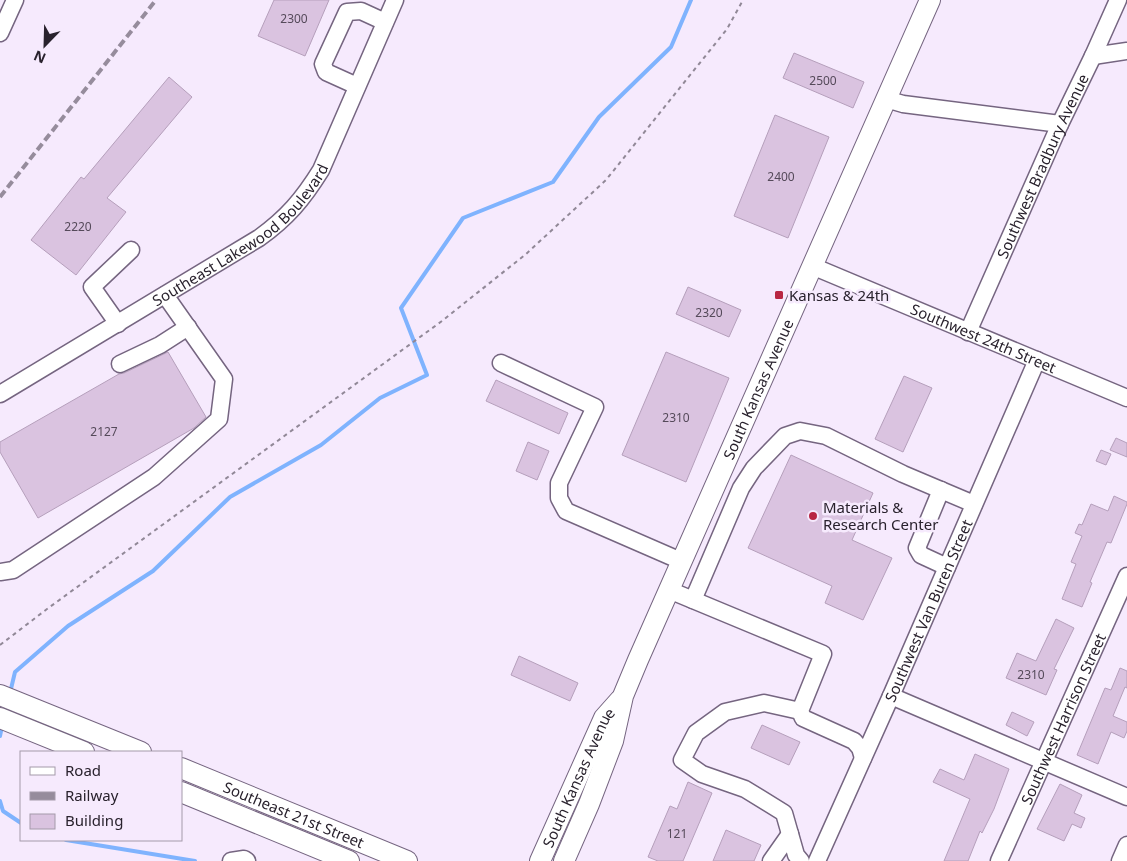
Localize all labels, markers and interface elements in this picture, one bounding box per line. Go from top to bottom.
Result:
house number: 2300 [280,10,308,27]
north arrow [20,20,70,70]
text: N [31,46,49,68]
street label: Southwest Bradbury Avenue [992,70,1093,261]
house number: 2500 [809,72,837,89]
street label: Southeast Lakewood Boulevard [148,161,332,310]
house number: 2400 [767,168,795,185]
house number: 2220 [64,218,92,235]
place label: Kansas & 24th [789,285,889,305]
marker: Kansas & 24th [773,289,785,301]
street label: Southwest 24th Street [908,299,1060,377]
house number: 2320 [695,304,723,321]
street label: South Kansas Avenue [718,316,798,462]
house number: 2310 [662,409,690,426]
house number: 2127 [90,423,118,440]
place label: Materials & Research Center [823,497,938,534]
marker: Materials & Research Center [807,510,819,522]
street label: Southwest Van Buren Street [880,516,977,705]
street label: Southwest Harrison Street [1016,630,1110,807]
house number: 2310 [1017,666,1045,683]
street label: South Kansas Avenue [537,703,619,850]
legend [20,751,182,841]
text: Road [65,760,101,780]
street label: Southeast 21st Street [220,777,368,853]
text: Railway [65,785,119,805]
text: Building [65,810,123,830]
house number: 121 [667,825,687,842]

